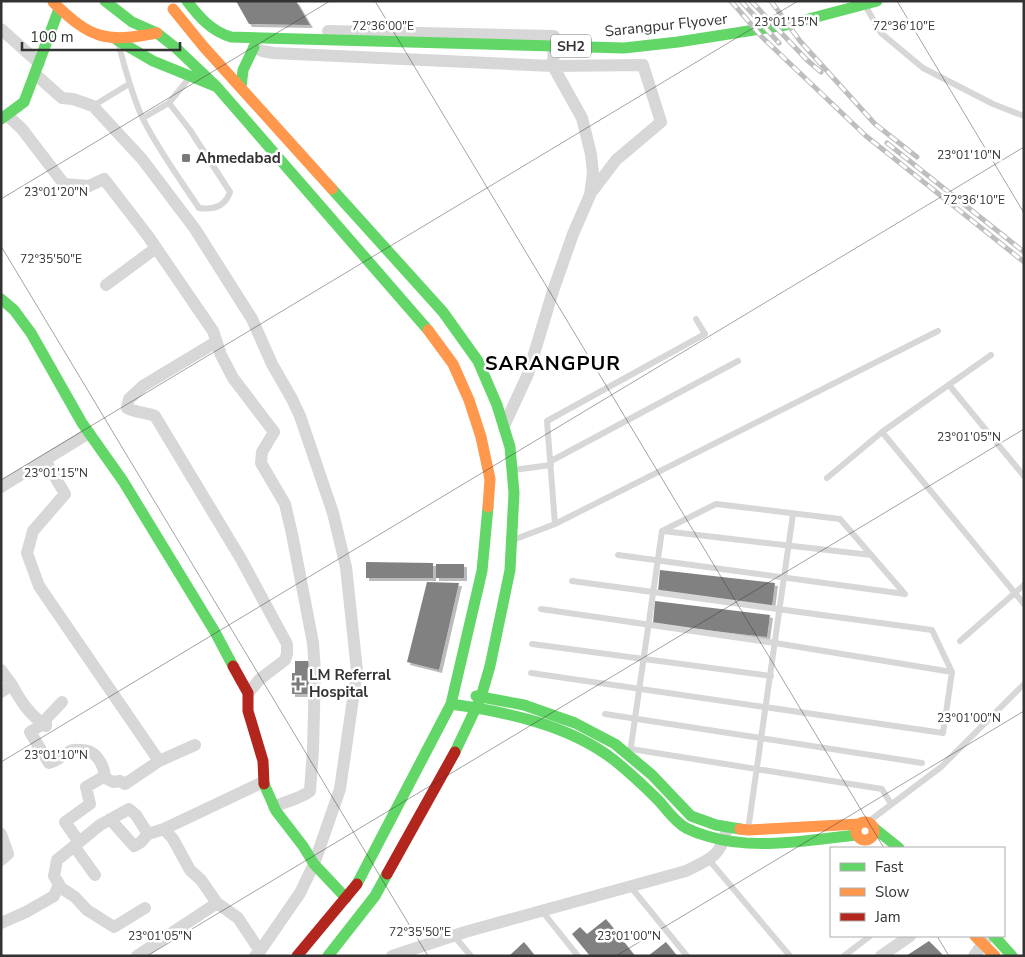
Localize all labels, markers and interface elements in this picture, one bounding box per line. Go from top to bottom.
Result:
street label: Sarangpur Flyover [604,9,729,41]
text: 23°01'15"N [754,14,818,30]
text: 72°36'00"E [352,18,414,34]
text: 72°36'10"E [873,18,935,34]
scale bar [22,20,180,52]
text: 100 m [30,27,74,47]
road number: SH2 [551,34,591,58]
text: 23°01'10"N [937,147,1001,163]
place label: Ahmedabad [196,148,281,168]
marker: Ahmedabad [180,152,192,164]
text: 23°01'20"N [24,184,88,200]
text: 72°36'10"E [943,192,1005,208]
text: 72°35'50"E [20,251,82,267]
district label: SARANGPUR [485,350,621,377]
text: 23°01'05"N [937,429,1001,445]
text: 23°01'15"N [24,465,88,481]
place label: LM Referral Hospital [309,665,391,702]
marker: LM Referral Hospital [291,677,305,691]
text: 23°01'00"N [937,710,1001,726]
text: 23°01'10"N [24,747,88,763]
legend [830,847,1005,937]
text: Fast [875,857,904,877]
text: Slow [875,882,910,902]
text: Jam [874,907,901,927]
text: 72°35'50"E [389,924,451,940]
text: 23°01'05"N [128,928,192,944]
text: 23°01'00"N [597,928,661,944]

